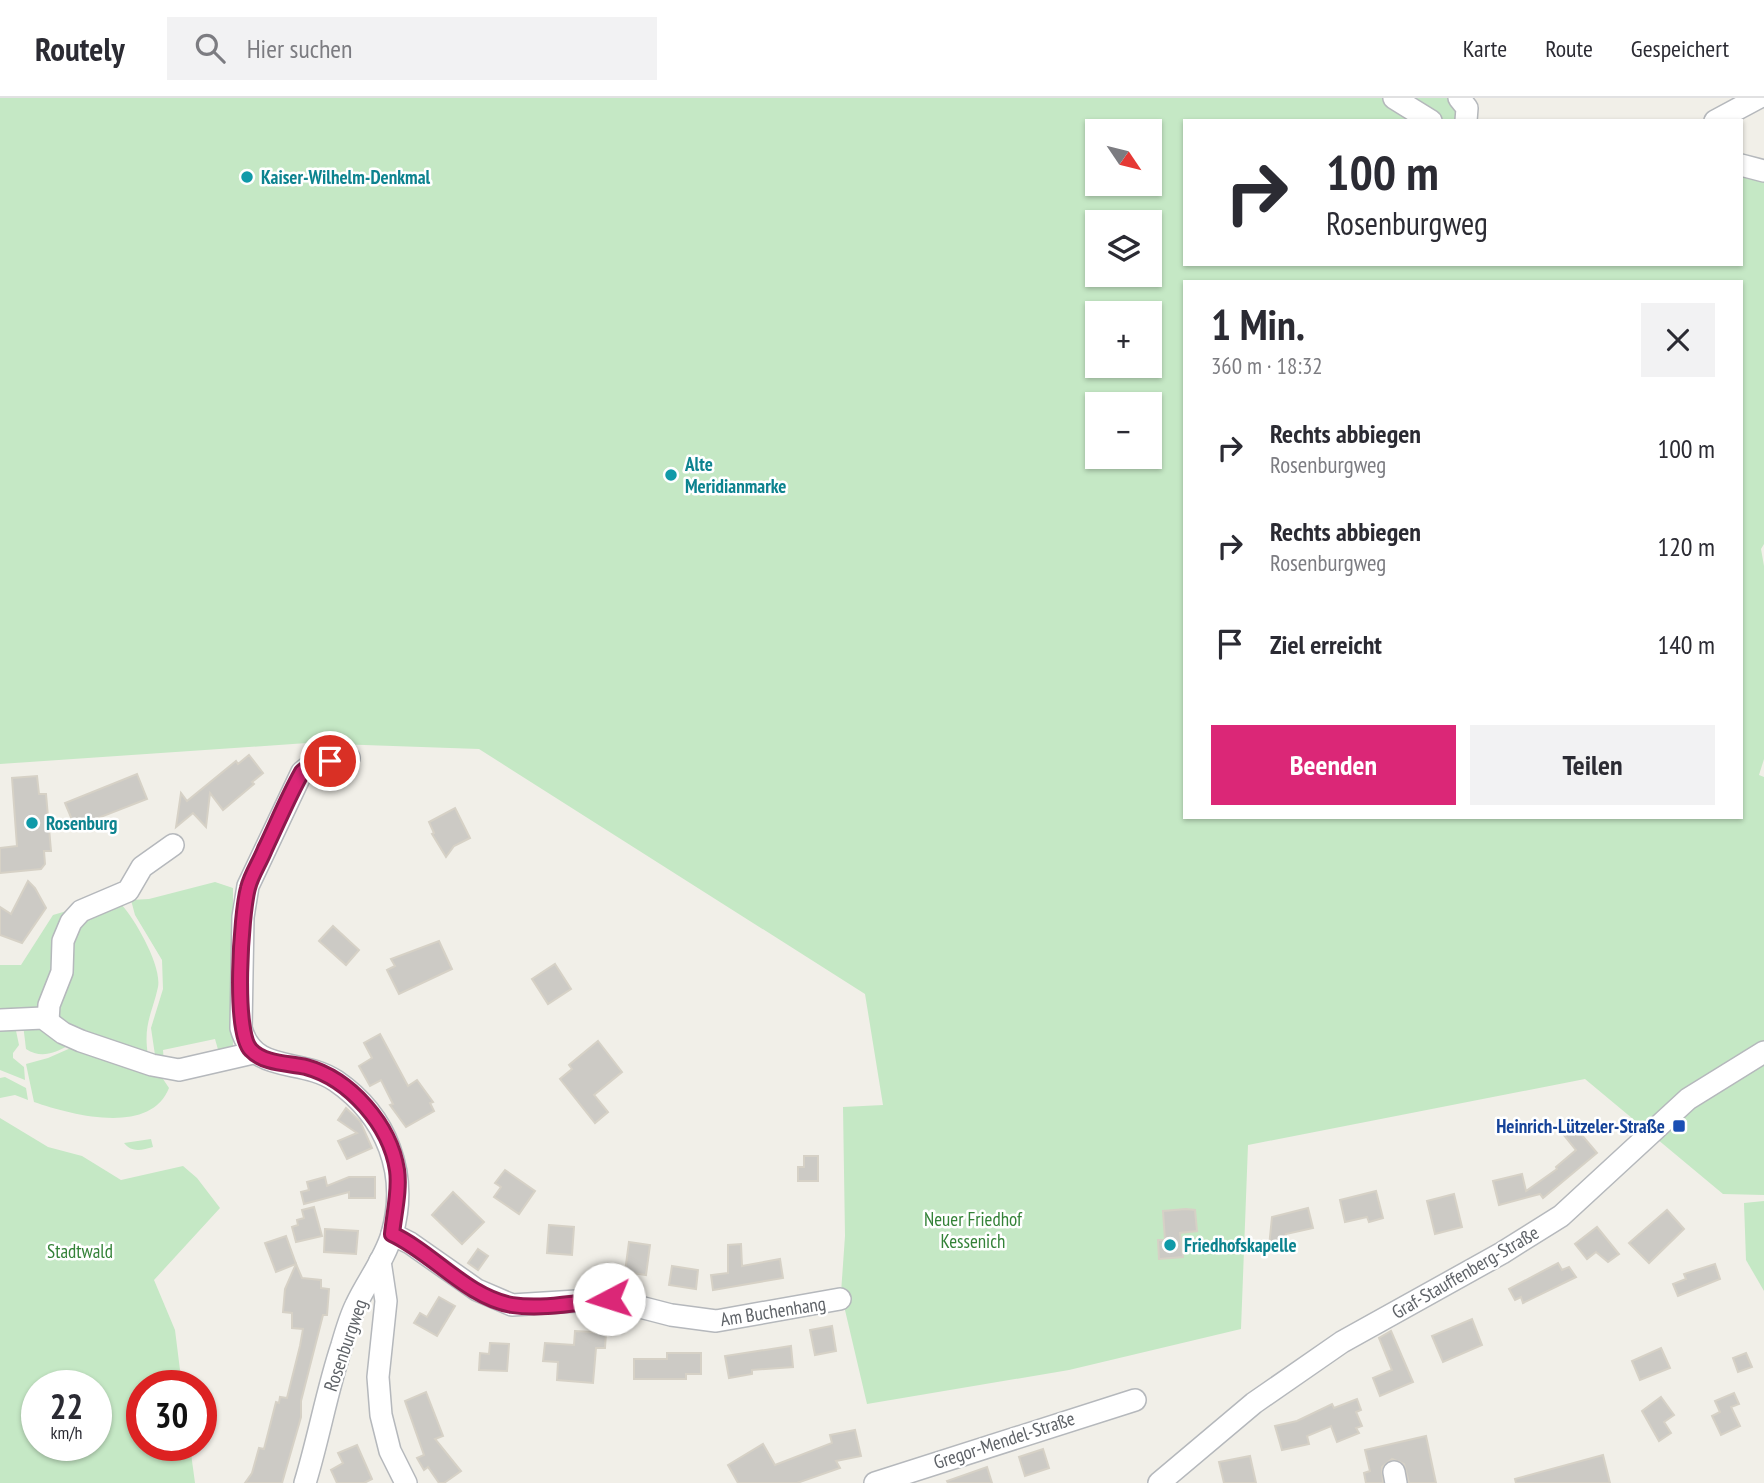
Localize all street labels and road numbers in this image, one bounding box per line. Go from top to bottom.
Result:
street label: Graf-Stauffenberg-Straße [1387,1220,1543,1324]
street label: Am Buchenhang [719,1291,827,1331]
street label: Rosenburgweg [318,1296,372,1394]
street label: Gregor-Mendel-Straße [930,1406,1078,1474]

